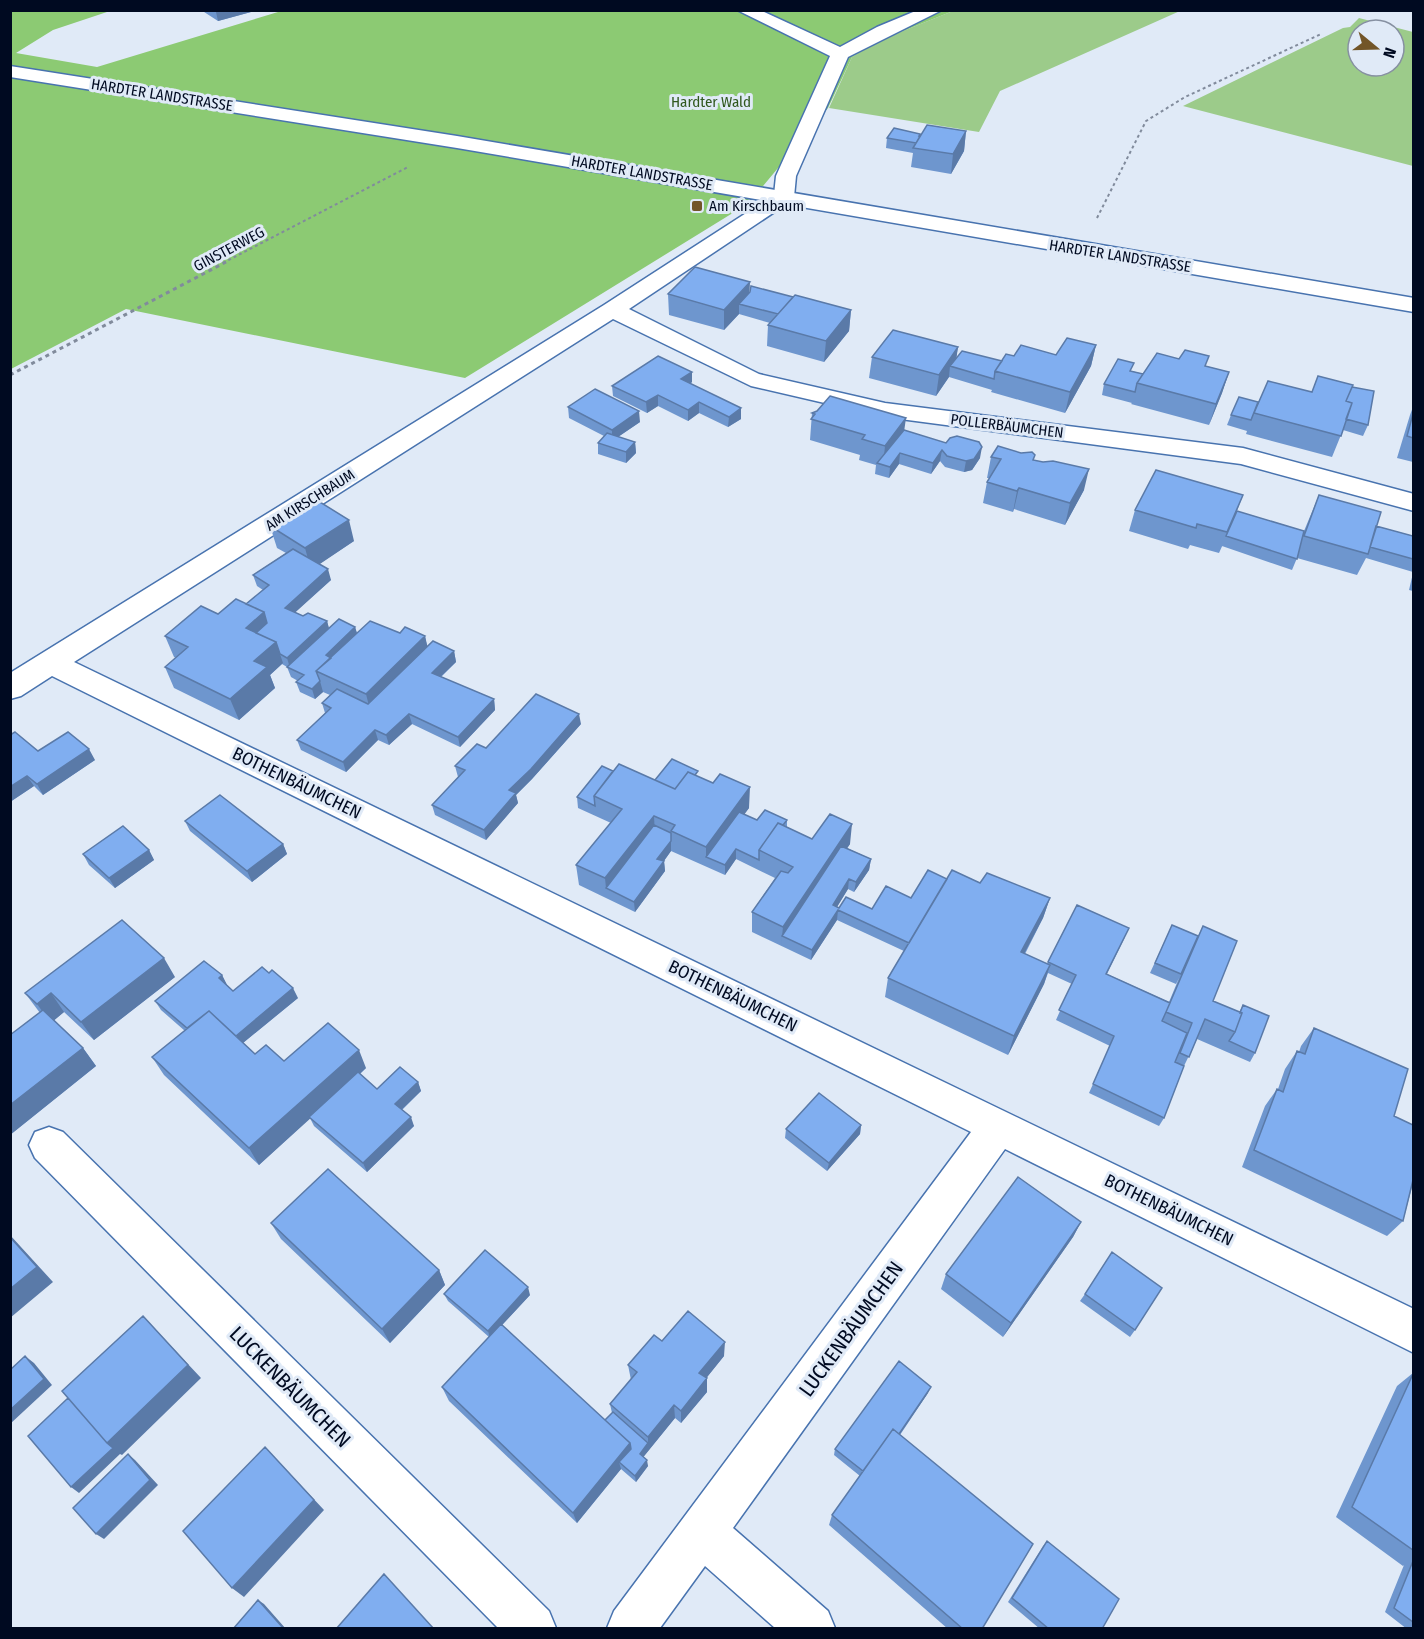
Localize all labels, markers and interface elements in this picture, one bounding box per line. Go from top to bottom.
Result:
north arrow [1346,18,1406,78]
text: N [1379,45,1400,60]
street label: HARDTER LANDSTRASSE [90,75,234,115]
park label: Hardter Wald [671,93,751,111]
street label: HARDTER LANDSTRASSE [570,152,714,194]
place label: Am Kirschbaum [709,197,804,215]
marker: Am Kirschbaum [690,199,704,213]
street label: GINSTERWEG [191,223,267,275]
street label: HARDTER LANDSTRASSE [1048,236,1192,276]
street label: POLLERBÄUMCHEN [949,410,1065,442]
street label: AM KIRSCHBAUM [262,465,358,535]
street label: BOTHENBÄUMCHEN [229,742,365,824]
street label: BOTHENBÄUMCHEN [665,955,801,1037]
street label: BOTHENBÄUMCHEN [1101,1169,1237,1251]
street label: LUCKENBÄUMCHEN [793,1256,909,1402]
street label: LUCKENBÄUMCHEN [224,1321,356,1453]

